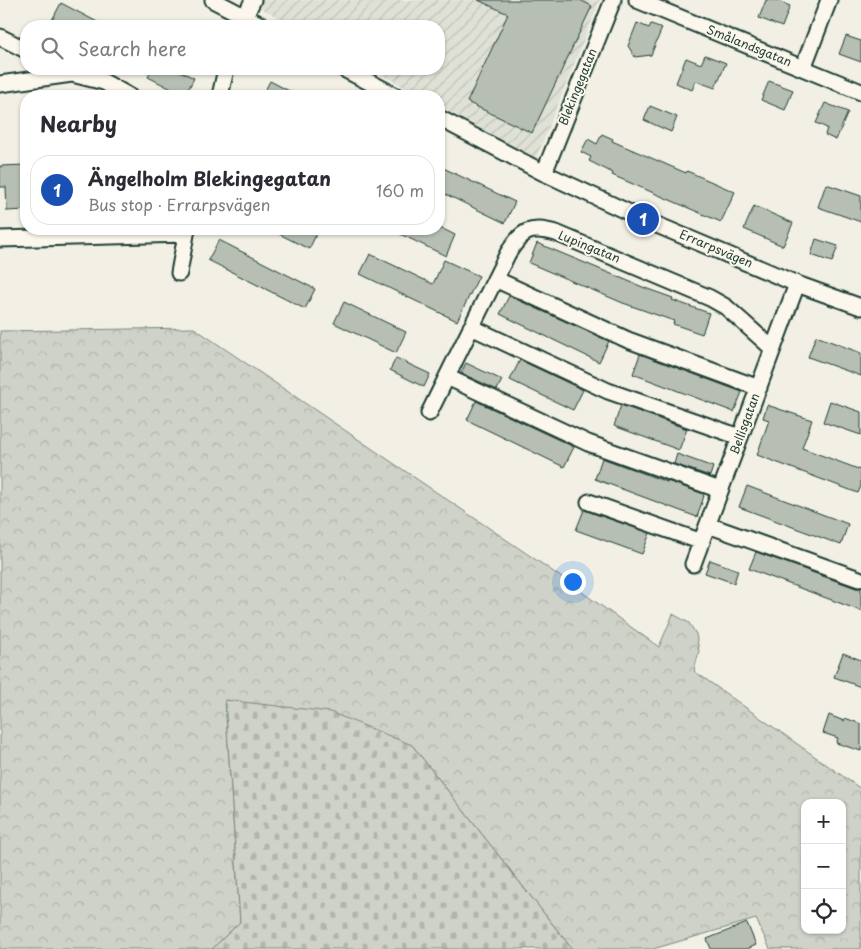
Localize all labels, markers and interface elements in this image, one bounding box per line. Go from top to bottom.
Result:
search box [20,20,445,75]
street label: Smålandsgatan [704,20,795,70]
icon: search [38,34,66,62]
text: Search here [78,34,187,62]
street label: Blekingegatan [553,45,601,128]
text: Nearby [40,107,117,139]
text: Ängelholm Blekingegatan [88,164,331,192]
text: 1 [53,178,61,202]
text: 160 m [376,178,424,202]
text: Bus stop · Errarpsvägen [88,192,270,216]
pin: 1 [627,200,659,238]
street label: Lupingatan [556,225,623,267]
street label: Errarpsvägen [677,225,756,272]
street label: Bellisgatan [725,390,763,457]
your location [560,569,586,595]
map controls [801,799,846,934]
button: + [801,799,846,844]
button: − [801,844,846,889]
button: locate [801,889,846,934]

